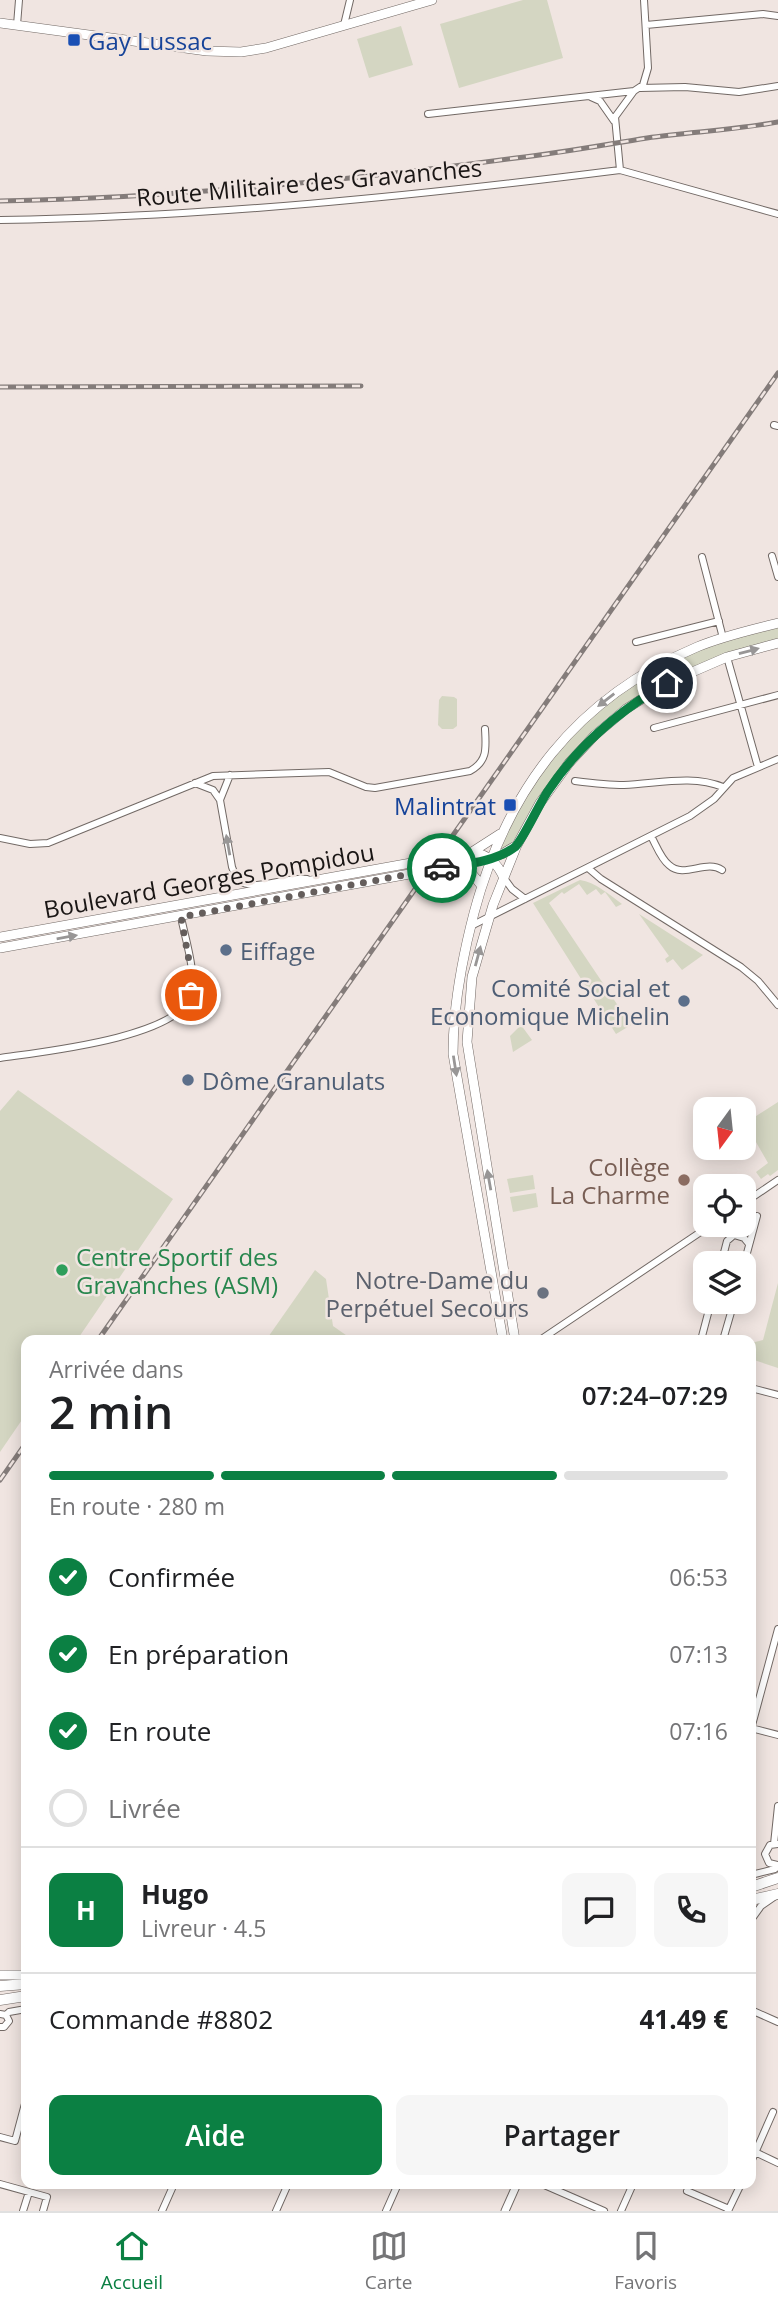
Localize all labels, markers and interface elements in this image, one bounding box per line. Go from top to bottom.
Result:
place label: Gay Lussac [88,24,212,57]
marker: Gay Lussac [66,32,82,48]
street label: Route Militaire des Gravanches [135,150,483,214]
one-way arrow [739,645,760,655]
pin [637,653,697,713]
icon: home [648,664,686,702]
one-way arrow [597,693,615,708]
place label: Malintrat [394,789,496,822]
marker: Malintrat [502,797,518,813]
courier [407,833,477,903]
one-way arrow [222,834,233,856]
street label: Boulevard Georges Pompidou [41,835,377,925]
icon: car [423,849,461,887]
one-way arrow [56,931,78,942]
place label: Eiffage [240,934,315,967]
marker: Eiffage [218,942,234,958]
one-way arrow [473,945,484,967]
pin [161,965,221,1025]
place label: Comité Social et Economique Michelin [430,971,670,1032]
icon: bag [172,976,210,1014]
marker: Comité Social et Economique Michelin [676,993,692,1009]
one-way arrow [450,1055,461,1077]
place label: Dôme Granulats [202,1064,385,1097]
marker: Dôme Granulats [180,1072,196,1088]
north arrow [693,1097,756,1160]
map controls [693,1097,756,1314]
place label: Collège La Charme [549,1150,670,1211]
one-way arrow [483,1169,494,1191]
marker: Collège La Charme [676,1172,692,1188]
button: locate [693,1174,756,1237]
place label: Centre Sportif des Gravanches (ASM) [76,1240,278,1301]
button: layers [693,1251,756,1314]
marker: Centre Sportif des Gravanches (ASM) [54,1262,70,1278]
place label: Notre-Dame du Perpétuel Secours [326,1263,529,1324]
marker: Notre-Dame du Perpétuel Secours [535,1285,551,1301]
text: Arrivée dans [49,1353,183,1385]
text: 07:24–07:29 [582,1377,728,1413]
text: 2 min [49,1380,173,1442]
text: En route · 280 m [49,1490,225,1522]
icon: check [49,1558,87,1596]
text: Confirmée [108,1559,235,1595]
text: 06:53 [669,1561,728,1593]
icon: check [49,1635,87,1673]
text: En préparation [108,1636,289,1672]
text: 07:13 [669,1638,728,1670]
icon: check [49,1712,87,1750]
text: En route [108,1713,211,1749]
text: 07:16 [669,1715,728,1747]
text: Livrée [108,1790,181,1826]
button: chat [562,1873,636,1947]
button: phone [654,1873,728,1947]
text: Hugo [141,1876,209,1912]
text: H [76,1892,96,1928]
text: Livreur · 4.5 [141,1912,266,1944]
text: Commande #8802 [49,2001,273,2037]
text: 41.49 € [640,2001,728,2037]
button: Aide [49,2095,382,2175]
button: Partager [396,2095,728,2175]
tab: Accueil [101,2227,163,2295]
tab: Carte [365,2227,412,2295]
tab: Favoris [614,2227,677,2295]

